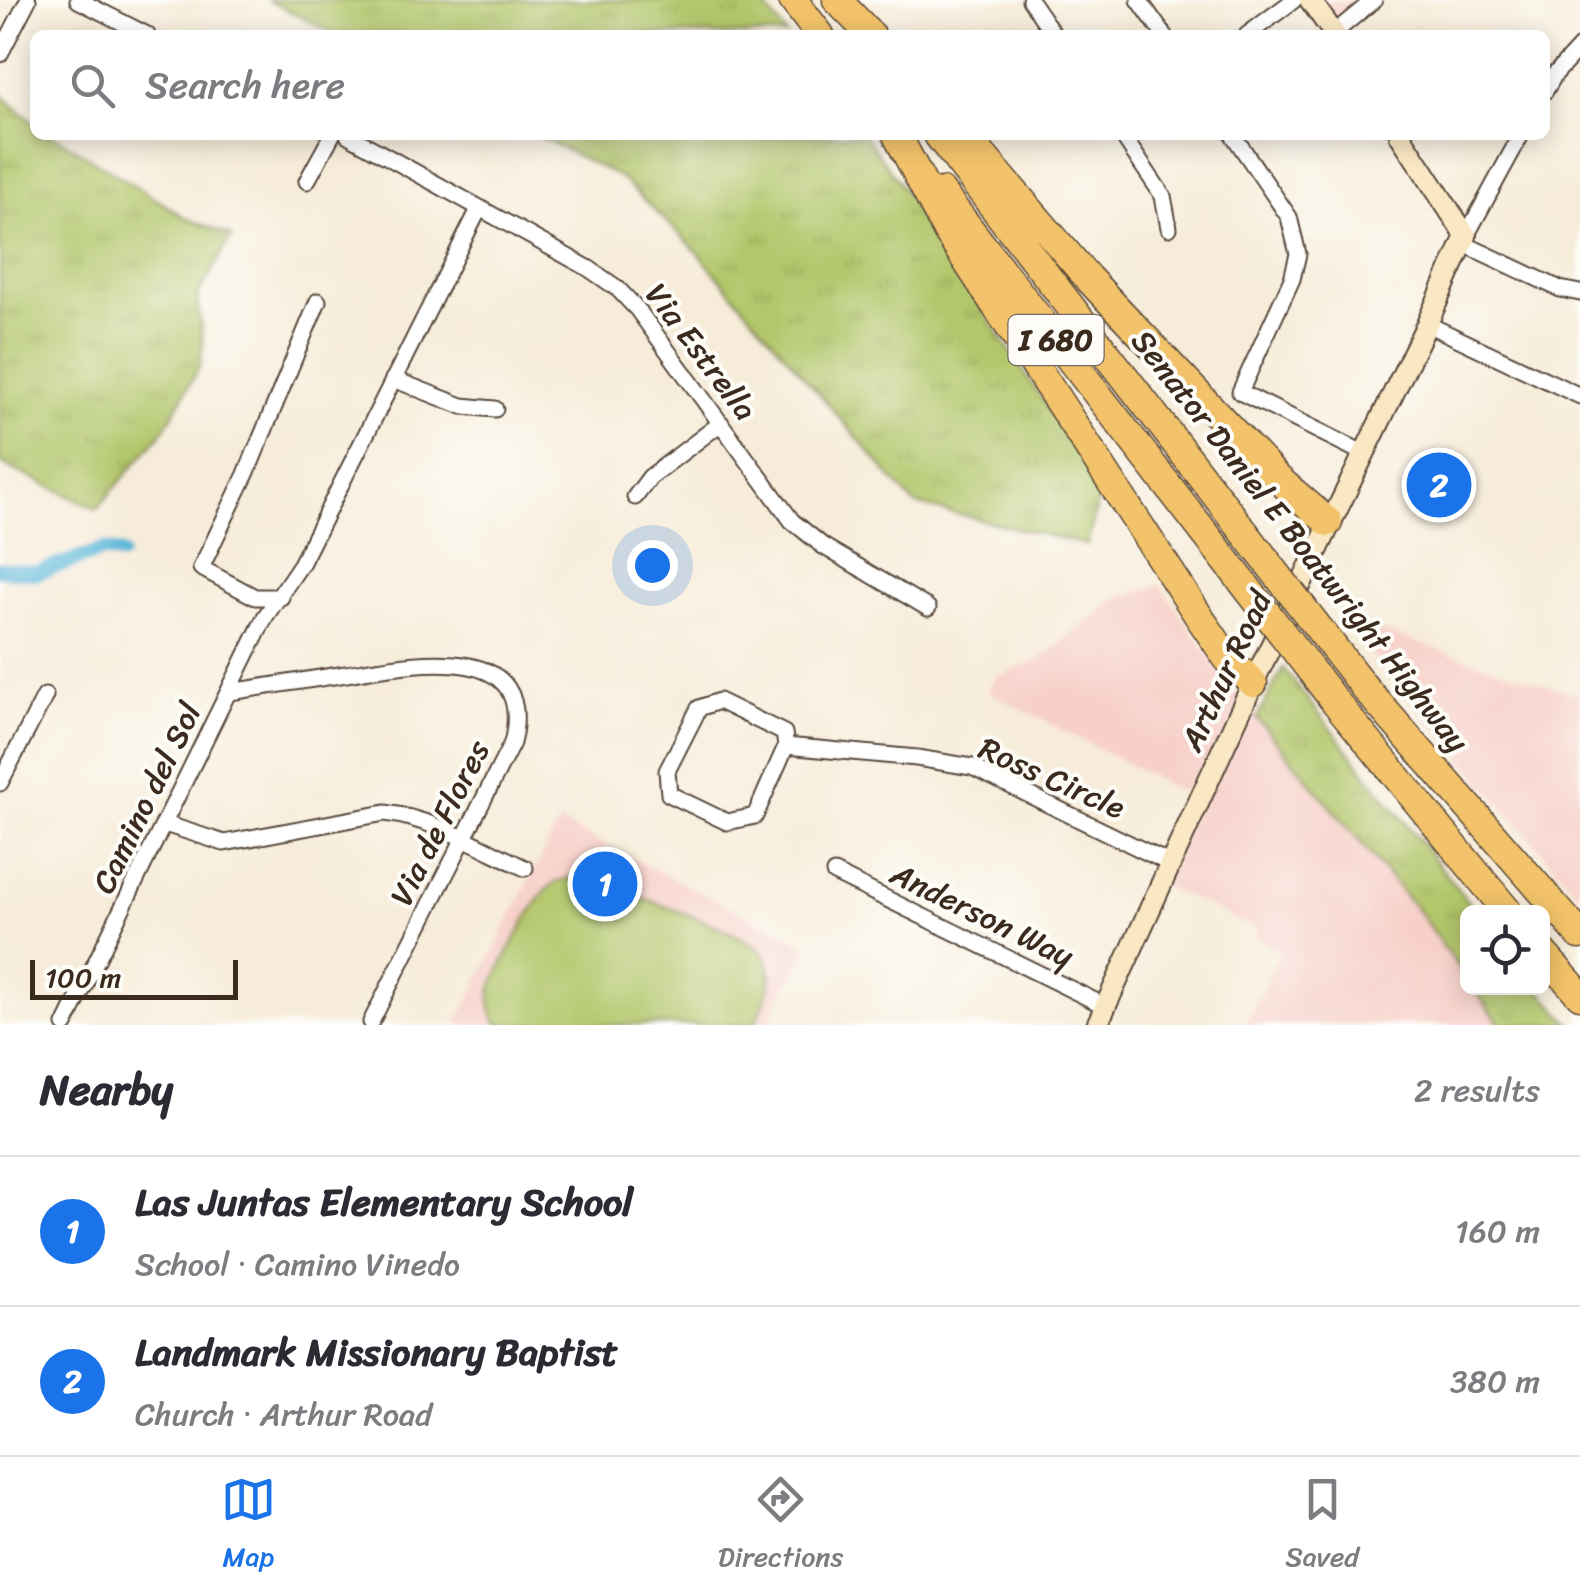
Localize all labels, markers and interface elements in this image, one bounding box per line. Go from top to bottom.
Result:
search box [30,30,1550,140]
text: Search here [145,52,345,119]
icon: search [65,58,120,113]
street label: Via Estrella [630,270,772,434]
road number: I 680 [1008,315,1104,365]
street label: Senator Daniel E Boatwright Highway [1116,317,1484,766]
pin: 2 [1406,448,1472,522]
your location [627,540,678,591]
street label: Arthur Road [1163,579,1289,762]
street label: Camino del Sol [76,692,218,904]
street label: Ross Circle [969,720,1135,836]
street label: Via de Flores [374,730,506,916]
street label: Anderson Way [879,845,1084,984]
pin: 1 [572,846,638,922]
map controls [1460,905,1550,995]
button: locate [1460,905,1550,995]
text: 100 m [45,953,121,1002]
scale bar [30,955,238,1000]
text: Nearby [40,1053,173,1127]
text: 2 results [1414,1062,1540,1119]
text: Las Juntas Elementary School [135,1169,633,1236]
text: 1 [66,1203,79,1260]
text: 160 m [1455,1203,1540,1260]
text: School · Camino Vinedo [135,1236,460,1293]
text: Landmark Missionary Baptist [135,1319,618,1386]
text: 2 [63,1353,82,1410]
text: 380 m [1450,1353,1540,1410]
text: Church · Arthur Road [135,1386,432,1443]
tab: Map [221,1472,276,1581]
tab: Directions [718,1472,843,1581]
tab: Saved [1285,1472,1359,1581]

